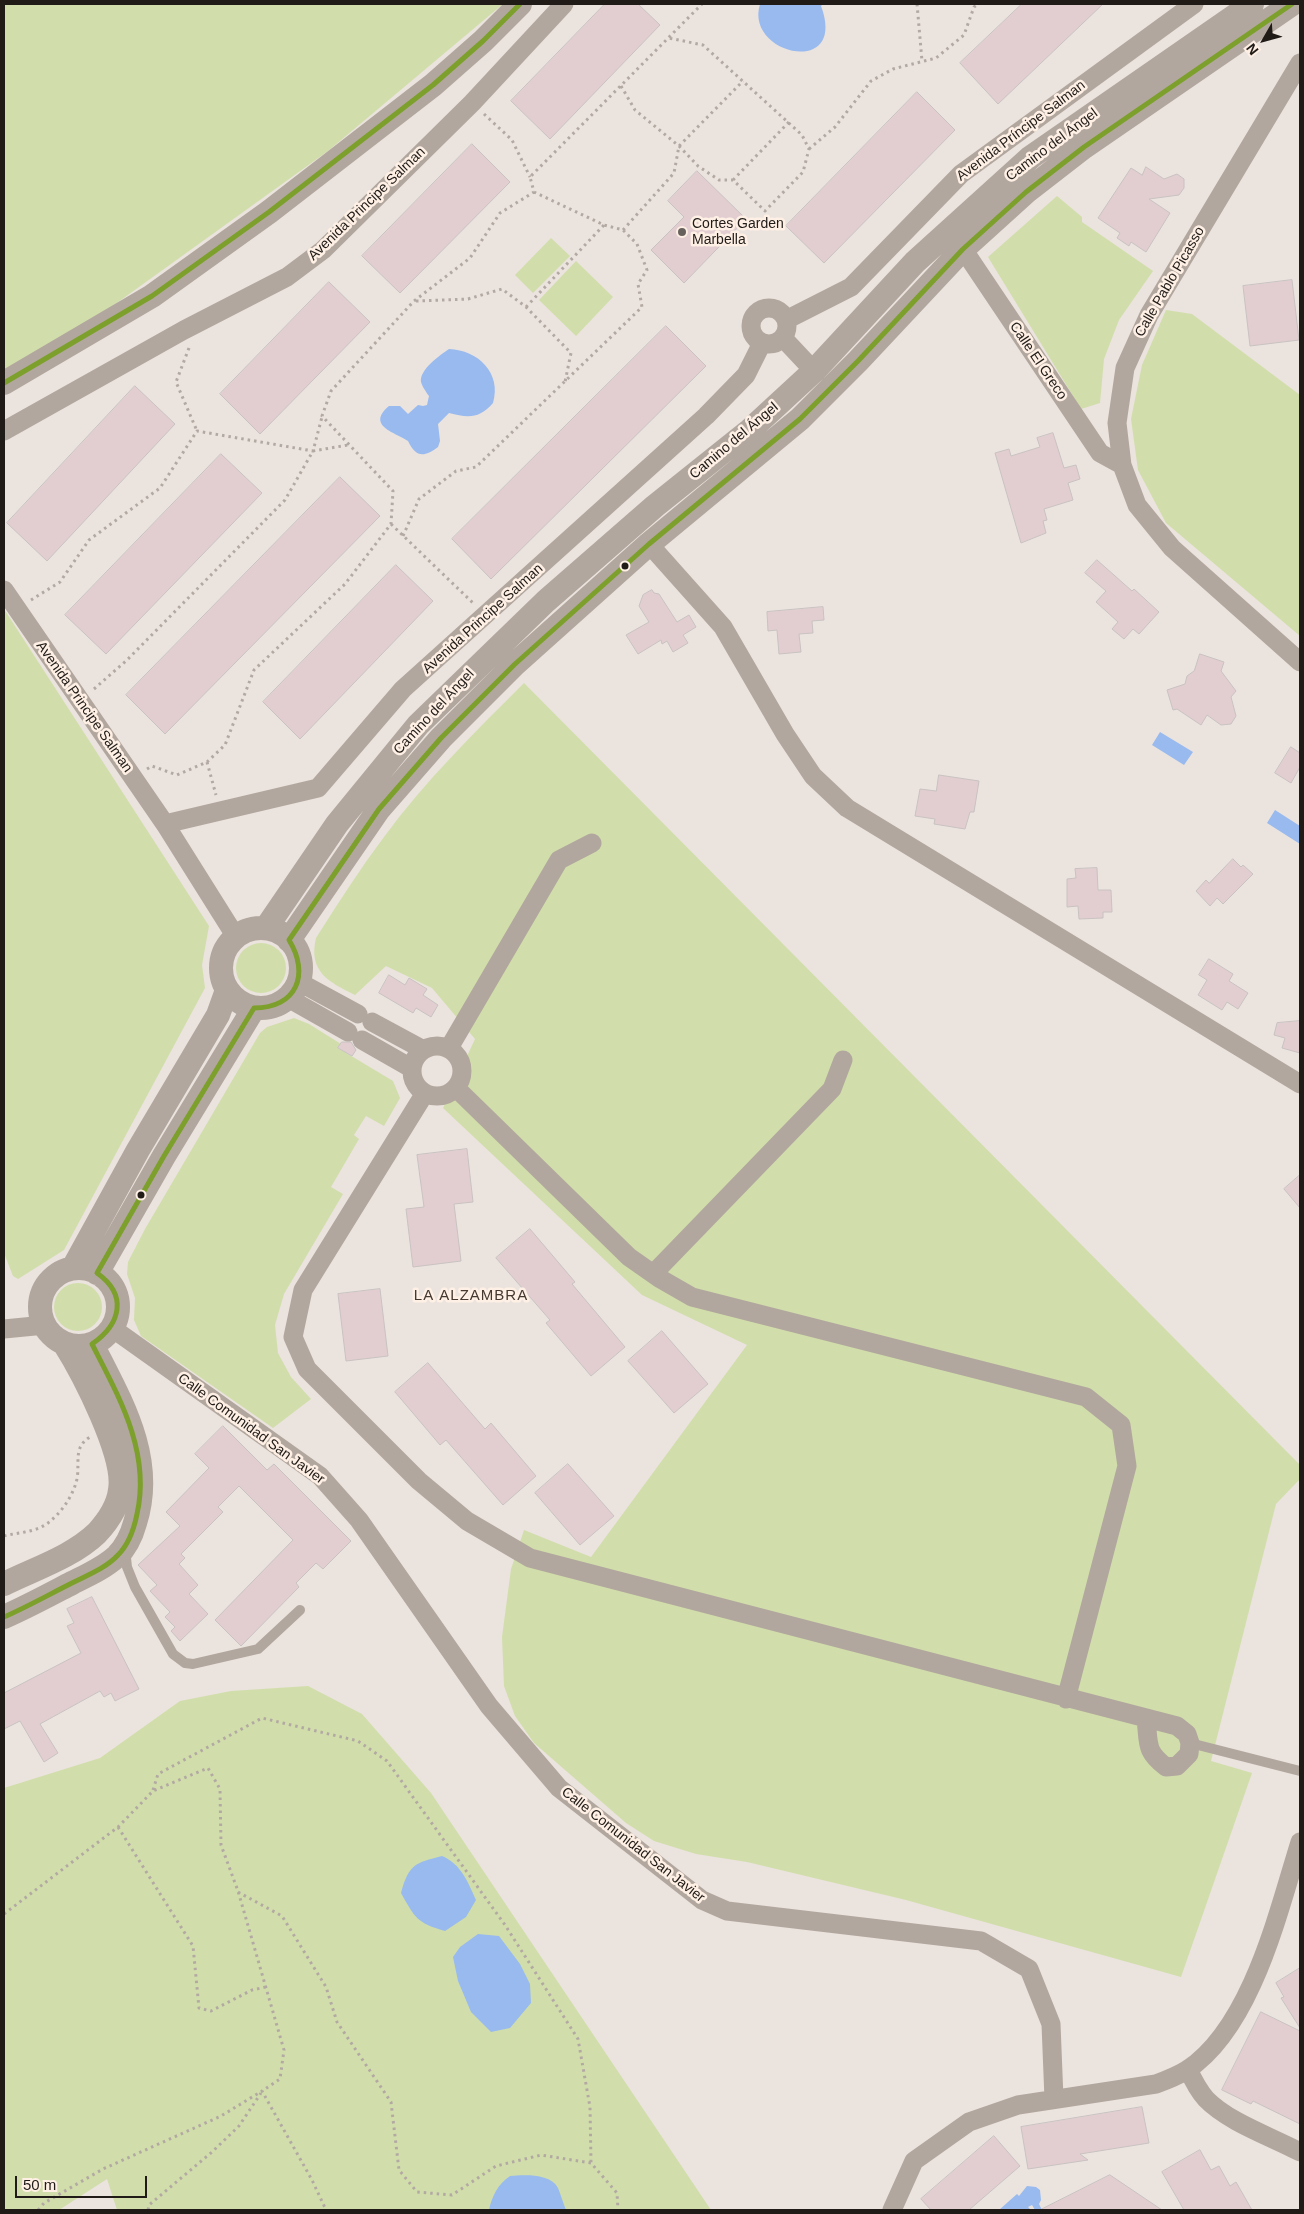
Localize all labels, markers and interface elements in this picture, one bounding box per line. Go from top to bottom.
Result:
north arrow [1239,15,1289,65]
text: N [1243,40,1262,58]
street label: Avenida Príncipe Salman [953,77,1089,185]
street label: Camino del Ángel [1003,105,1101,185]
street label: Avenida Principe Salman [305,144,429,264]
place label: Cortes Garden Marbella [692,216,784,248]
street label: Calle Pablo Picasso [1132,224,1208,340]
marker: Cortes Garden Marbella [676,226,688,238]
street label: Calle El Greco [1006,319,1070,403]
street label: Camino del Ángel [686,399,782,483]
street label: Avenida Principe Salman [419,561,547,677]
unlabelled marker [620,561,630,571]
street label: Avenida Principe Salman [32,638,136,776]
street label: Camino del Ángel [390,666,478,758]
unlabelled marker [136,1190,146,1200]
district label: LA ALZAMBRA [412,1287,530,1305]
street label: Calle Comunidad San Javier [174,1370,328,1488]
street label: Calle Comunidad San Javier [558,1784,708,1906]
scale bar [18,2166,150,2198]
text: 50 m [23,2176,56,2193]

